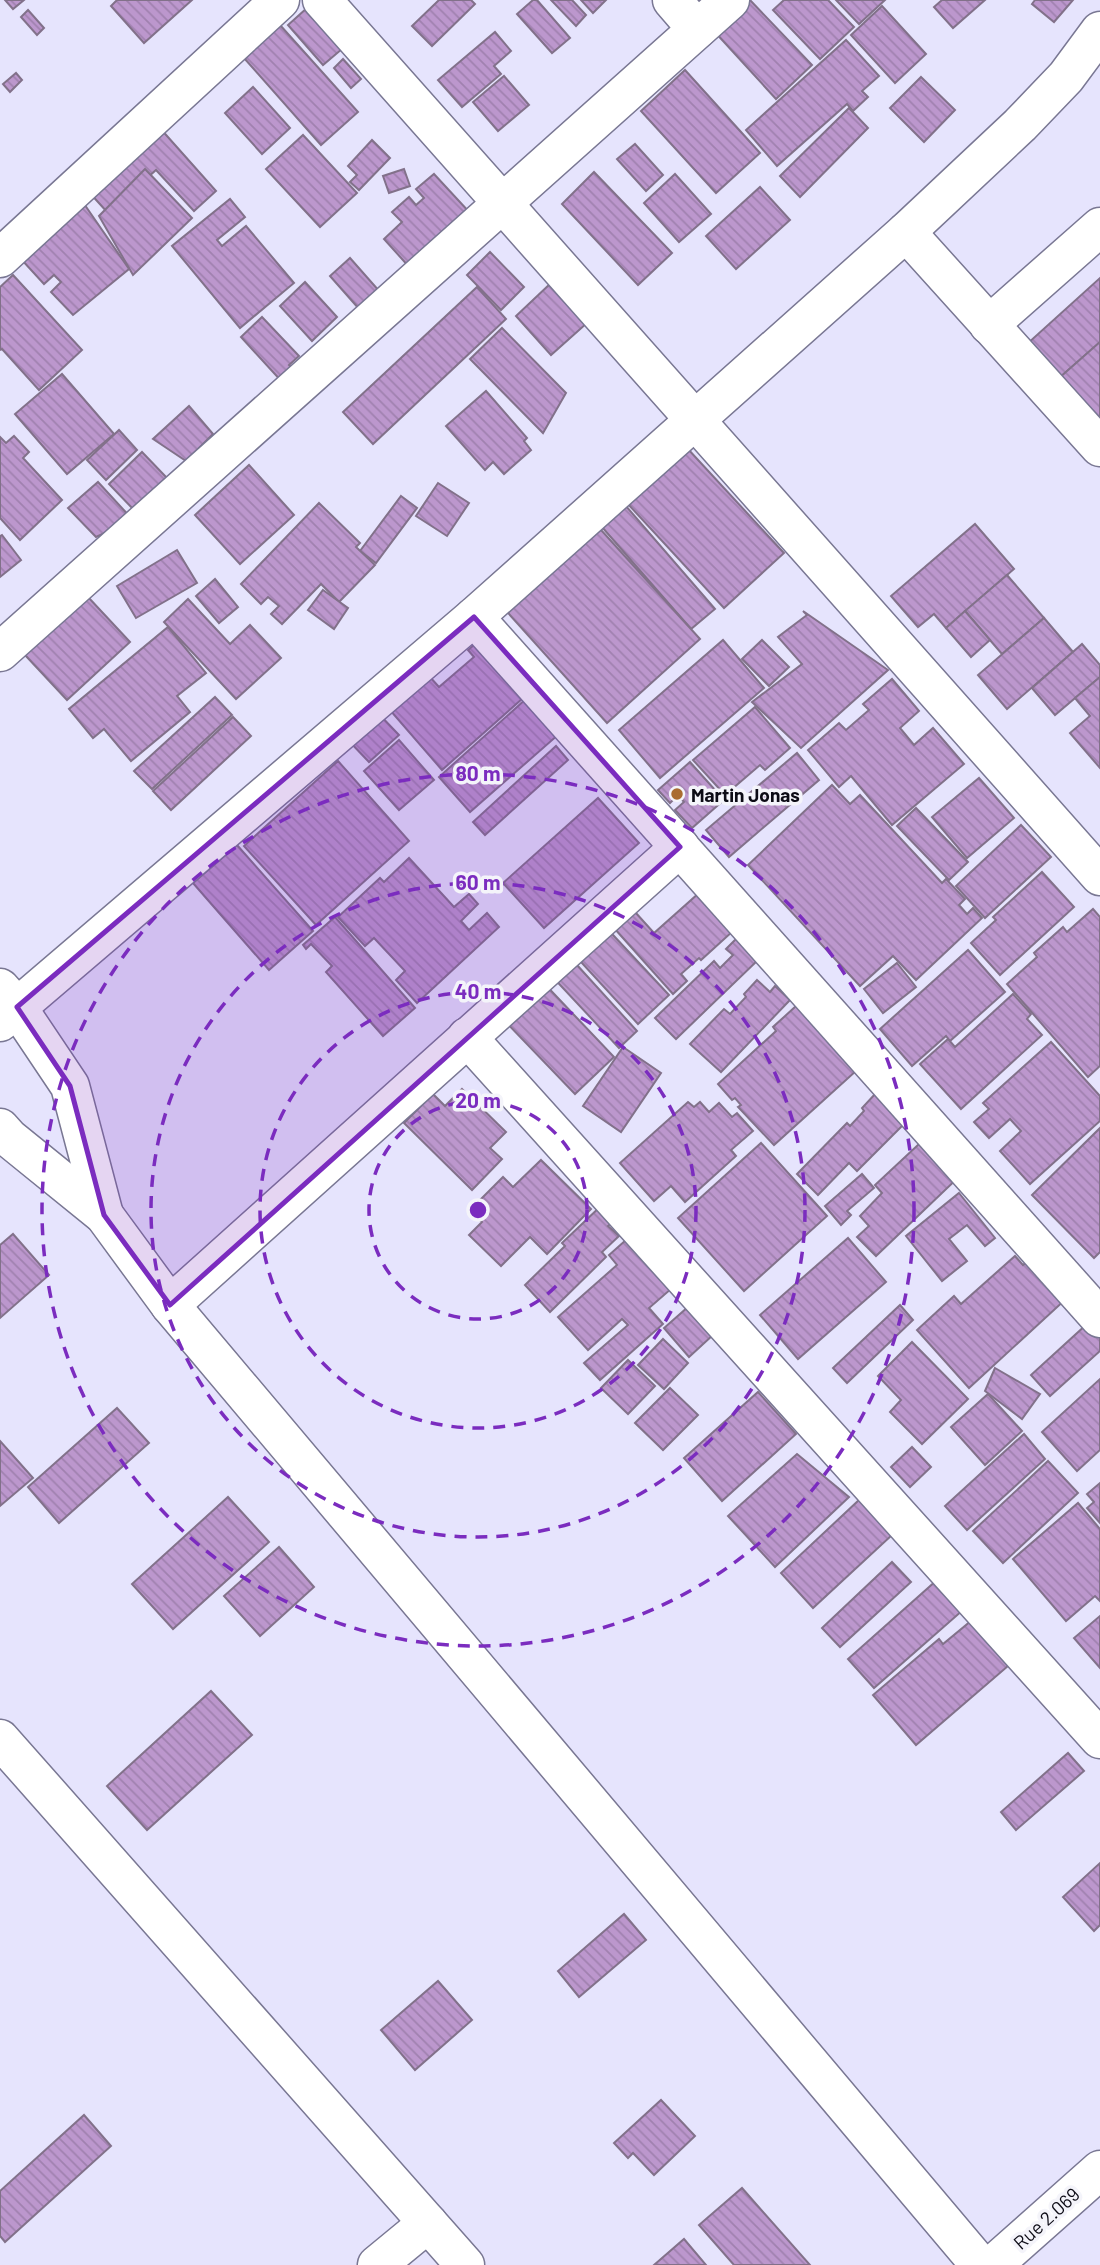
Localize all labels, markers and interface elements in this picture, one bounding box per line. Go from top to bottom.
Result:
text: 80 m [455,760,501,785]
place label: Martin Jonas [691,783,800,806]
marker: Martin Jonas [669,786,685,802]
text: 60 m [456,869,500,894]
text: 40 m [455,978,501,1003]
text: 20 m [455,1087,501,1112]
centre of rings [466,1198,490,1222]
street label: Rue 2.069 [1008,2182,1084,2254]

